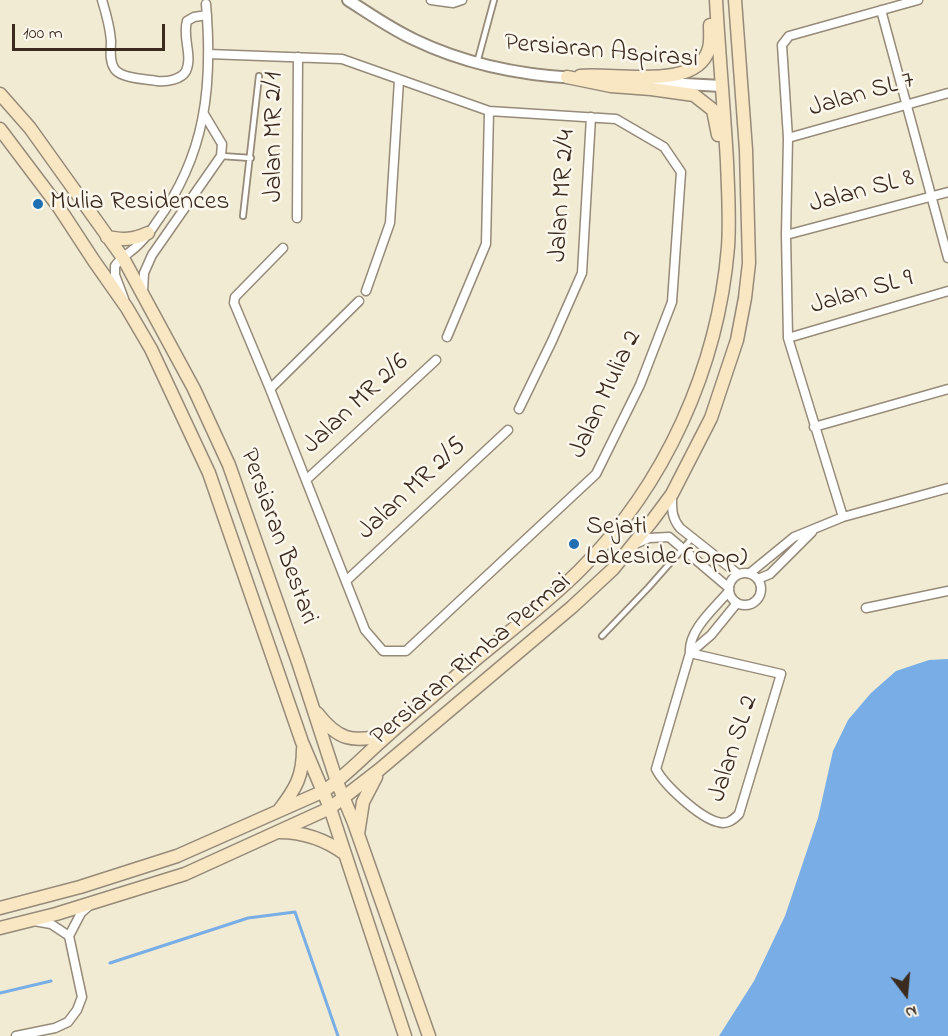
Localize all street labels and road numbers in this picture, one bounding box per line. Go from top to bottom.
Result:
street label: Persiaran Aspirasi [503,29,699,77]
street label: Jalan SL 7 [806,66,918,126]
street label: Jalan MR 2/1 [260,72,292,202]
street label: Jalan MR 2/4 [544,129,584,263]
street label: Jalan SL 8 [806,164,918,222]
street label: Jalan SL 9 [807,265,917,323]
street label: Jalan Mulia 2 [564,326,650,464]
street label: Jalan MR 2/6 [298,348,416,462]
street label: Jalan MR 2/5 [352,432,474,548]
street label: Persiaran Bestari [231,445,323,629]
street label: Persiaran Rimba Permai [365,568,579,754]
street label: Jalan SL 2 [703,692,767,806]

